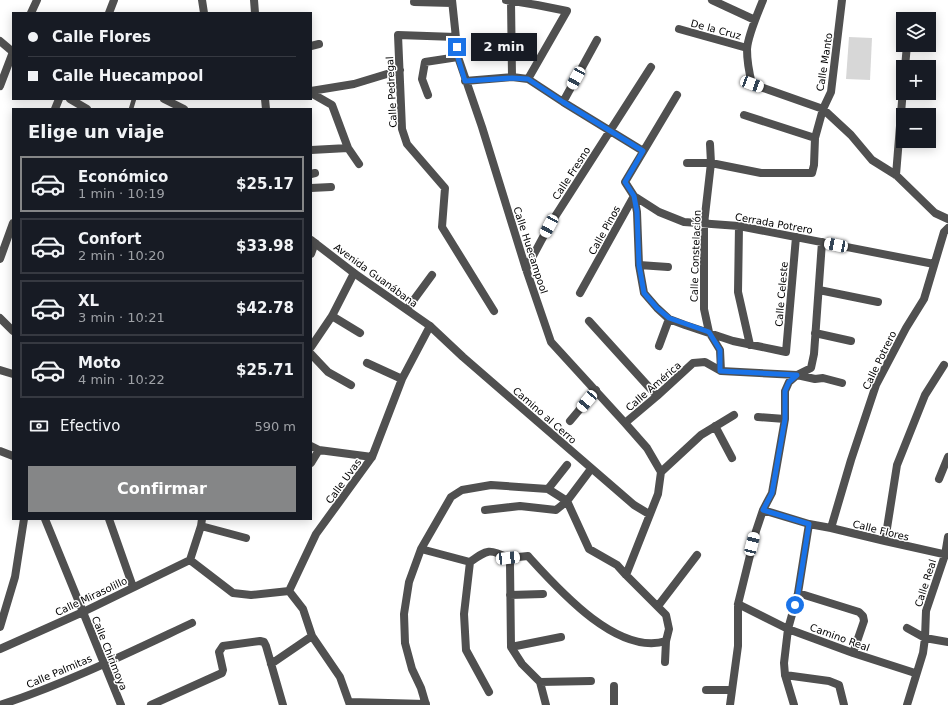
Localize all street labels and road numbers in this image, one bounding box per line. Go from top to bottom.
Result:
street label: De la Cruz [689,17,742,41]
street label: Calle Manto [814,32,835,92]
street label: Calle Pedregal [384,56,399,128]
street label: Calle Fresno [550,145,593,202]
street label: Calle Pinos [586,204,622,257]
street label: Calle Huecampool [511,205,550,295]
street label: Calle Constelación [688,210,703,302]
street label: Cerrada Potrero [734,211,814,236]
street label: Avenida Guanábana [332,241,420,309]
street label: Calle Celeste [773,261,790,327]
street label: Calle Potrero [861,329,898,391]
street label: Calle América [624,360,683,413]
street label: Camino al Cerro [511,385,579,446]
street label: Calle Uvas [324,457,363,506]
street label: Calle Flores [851,518,910,543]
street label: Calle Real [913,558,938,608]
street label: Calle Mirasolillo [53,575,129,618]
street label: Calle Chirimoya [90,615,129,692]
street label: Camino Real [808,622,871,653]
street label: Calle Palmitas [25,653,94,690]

